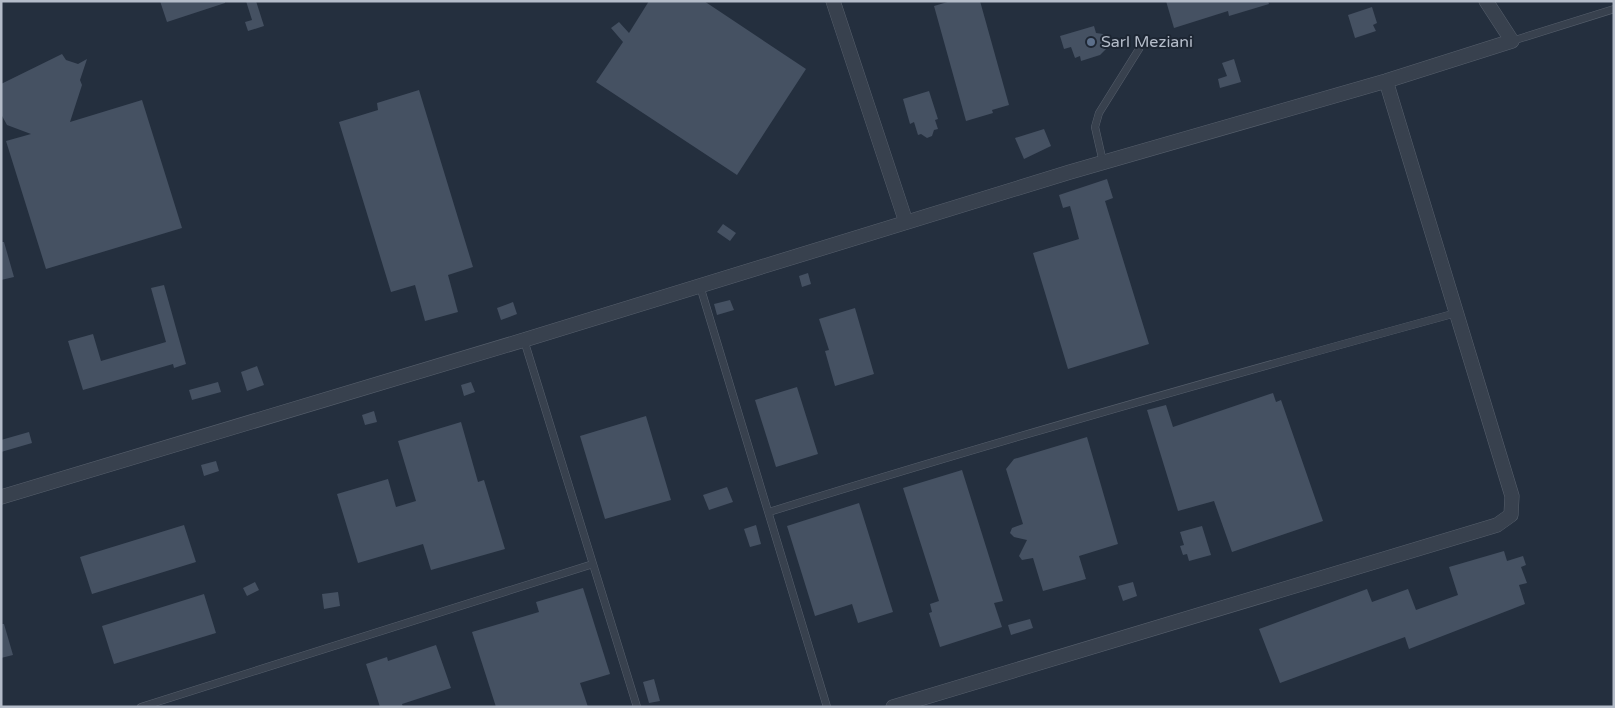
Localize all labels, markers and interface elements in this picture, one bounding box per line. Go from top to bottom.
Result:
place label: Sarl Meziani [1101,32,1193,52]
marker: Sarl Meziani [1085,36,1097,48]

